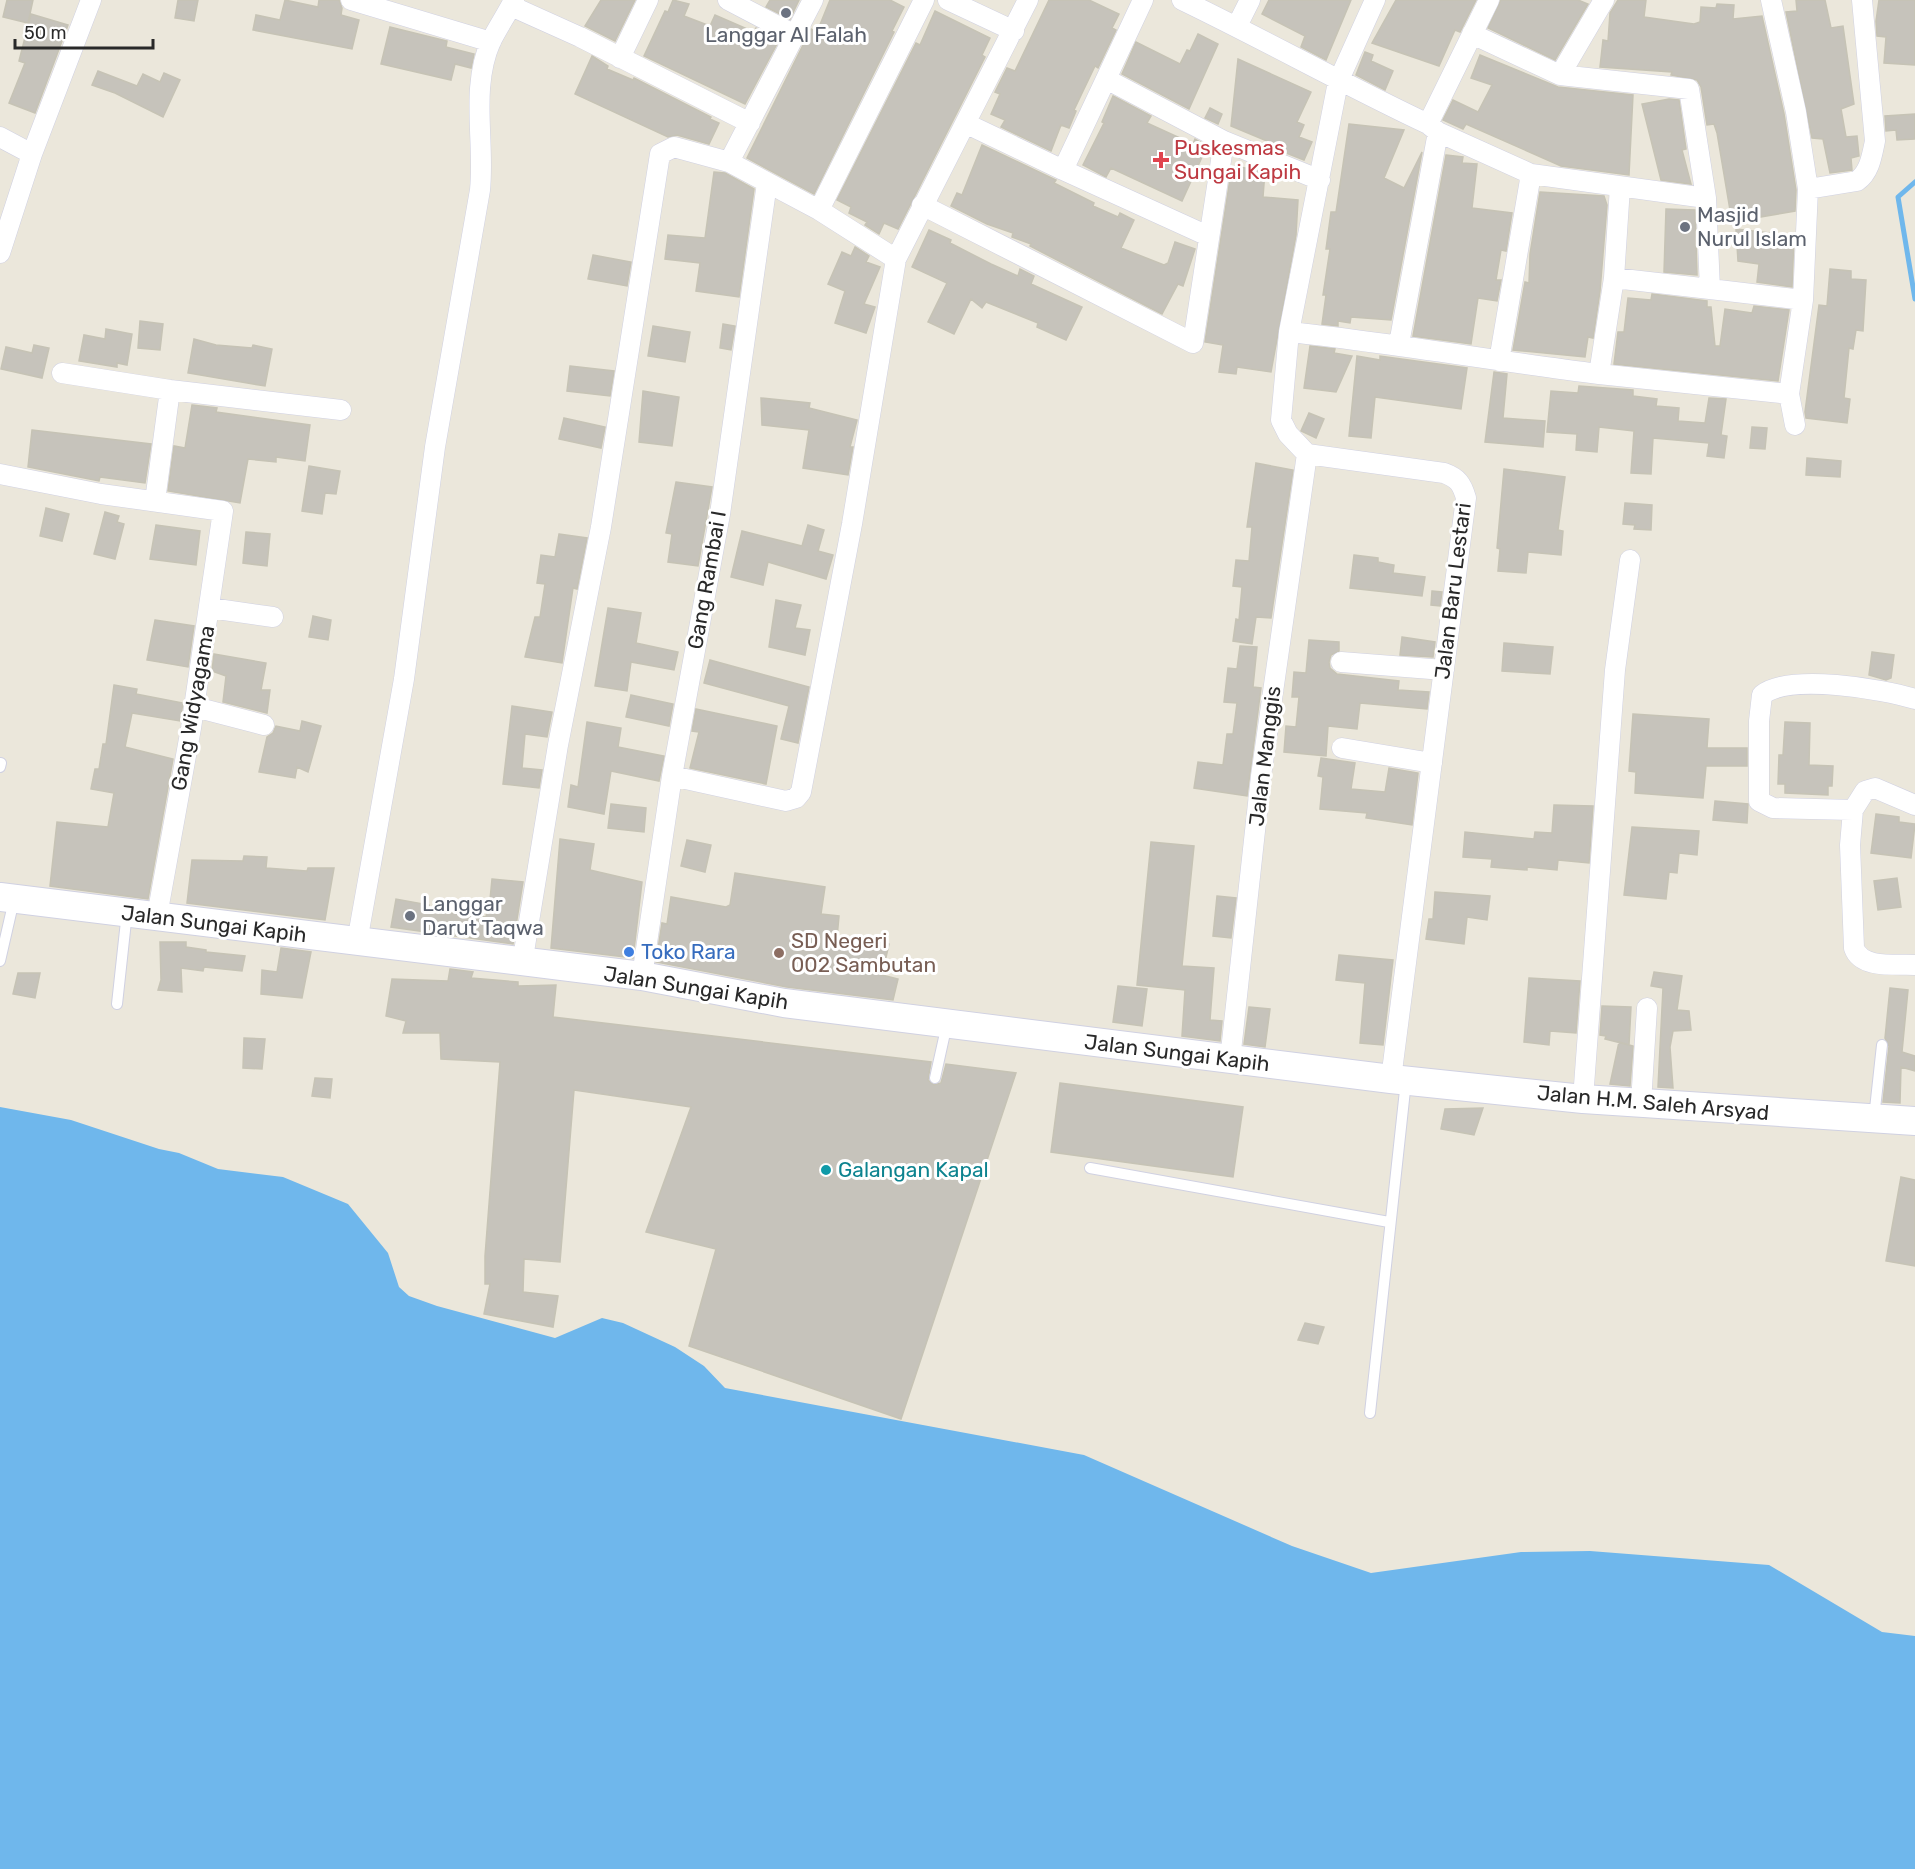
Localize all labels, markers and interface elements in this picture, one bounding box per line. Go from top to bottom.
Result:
marker: Langgar Al Falah [779,6,793,20]
scale bar [15,12,153,50]
text: 50 m [24,22,67,44]
place label: Langgar Al Falah [705,22,867,47]
place label: Puskesmas Sungai Kapih [1174,135,1301,184]
marker: Puskesmas Sungai Kapih [1152,151,1170,169]
place label: Masjid Nurul Islam [1697,202,1807,251]
marker: Masjid Nurul Islam [1678,220,1692,234]
street label: Jalan Baru Lestari [1429,501,1476,681]
street label: Gang Rambai I [682,509,731,651]
street label: Gang Widyagama [166,623,219,793]
street label: Jalan Manggis [1243,684,1286,828]
place label: Langgar Darut Taqwa [422,891,544,940]
street label: Jalan Sungai Kapih [120,900,308,947]
marker: Langgar Darut Taqwa [403,909,417,923]
place label: SD Negeri 002 Sambutan [791,928,936,977]
place label: Toko Rara [641,939,735,964]
marker: Toko Rara [622,945,636,959]
marker: SD Negeri 002 Sambutan [772,946,786,960]
street label: Jalan Sungai Kapih [602,961,790,1014]
street label: Jalan Sungai Kapih [1083,1029,1271,1076]
street label: Jalan H.M. Saleh Arsyad [1536,1080,1770,1125]
place label: Galangan Kapal [838,1157,989,1182]
marker: Galangan Kapal [819,1163,833,1177]

